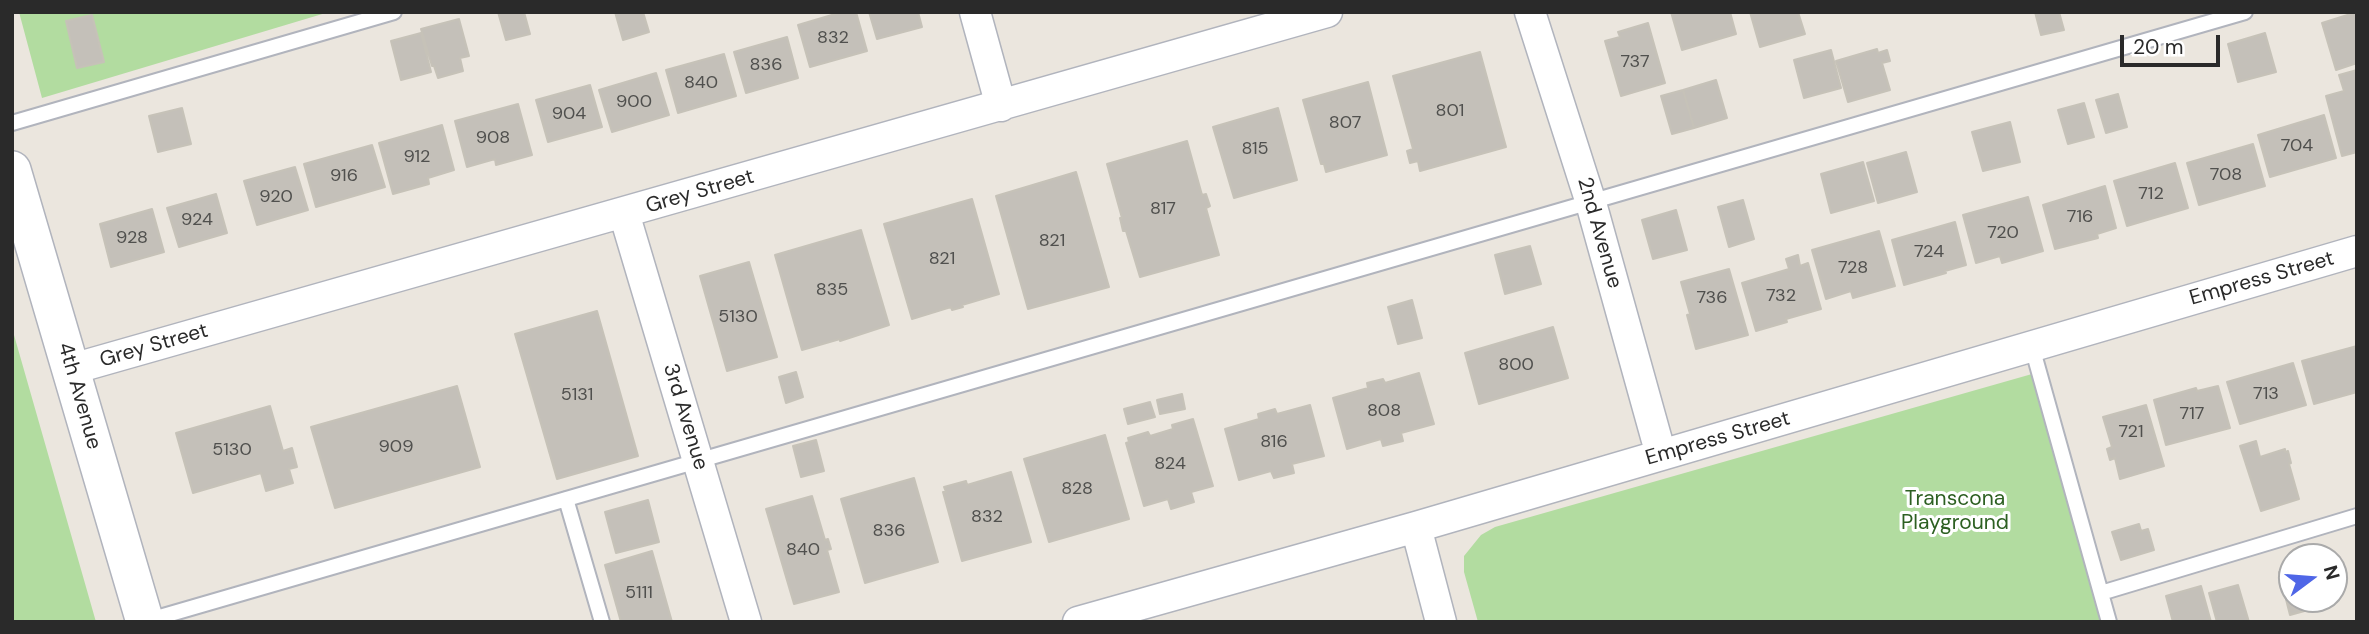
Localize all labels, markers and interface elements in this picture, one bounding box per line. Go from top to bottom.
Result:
scale bar [2124,21,2224,65]
house number: 832 [817,27,849,49]
text: 20 m [2133,33,2184,61]
house number: 737 [1620,51,1650,73]
house number: 836 [750,54,782,76]
house number: 840 [684,72,718,94]
house number: 900 [616,91,652,113]
house number: 801 [1436,100,1464,122]
house number: 904 [552,103,586,125]
house number: 807 [1329,112,1361,134]
house number: 908 [476,127,510,149]
house number: 704 [2281,135,2313,157]
house number: 815 [1241,138,1269,160]
house number: 912 [404,146,430,168]
house number: 708 [2210,164,2242,186]
house number: 916 [330,165,358,187]
street label: Grey Street [643,165,757,219]
street label: 2nd Avenue [1571,175,1627,291]
house number: 712 [2138,183,2164,205]
house number: 920 [259,186,293,208]
house number: 817 [1150,198,1176,220]
house number: 716 [2067,206,2093,228]
house number: 924 [181,209,213,231]
house number: 720 [1987,222,2019,244]
house number: 928 [116,227,148,249]
house number: 821 [1039,230,1065,252]
house number: 724 [1914,241,1944,263]
street label: Empress Street [2187,246,2337,312]
house number: 821 [929,248,955,270]
house number: 728 [1838,257,1868,279]
house number: 835 [816,279,848,301]
house number: 732 [1766,285,1796,307]
house number: 736 [1696,287,1728,309]
house number: 5130 [718,306,758,328]
street label: Grey Street [97,319,211,373]
street label: 4th Avenue [52,340,106,452]
house number: 800 [1498,354,1534,376]
street label: 3rd Avenue [657,361,713,473]
house number: 713 [2253,383,2279,405]
house number: 5131 [561,384,593,406]
house number: 808 [1367,400,1401,422]
house number: 717 [2180,403,2204,425]
street label: Empress Street [1643,406,1793,472]
house number: 721 [2118,421,2144,443]
house number: 816 [1260,431,1288,453]
house number: 909 [379,436,413,458]
house number: 5130 [212,439,252,461]
house number: 824 [1154,453,1186,475]
house number: 828 [1061,478,1093,500]
park label: Transcona Playground [1901,486,2009,536]
house number: 832 [971,506,1003,528]
house number: 836 [873,520,905,542]
house number: 840 [786,539,820,561]
north arrow [2278,543,2348,613]
text: N [2318,563,2346,583]
house number: 5111 [625,582,653,604]

